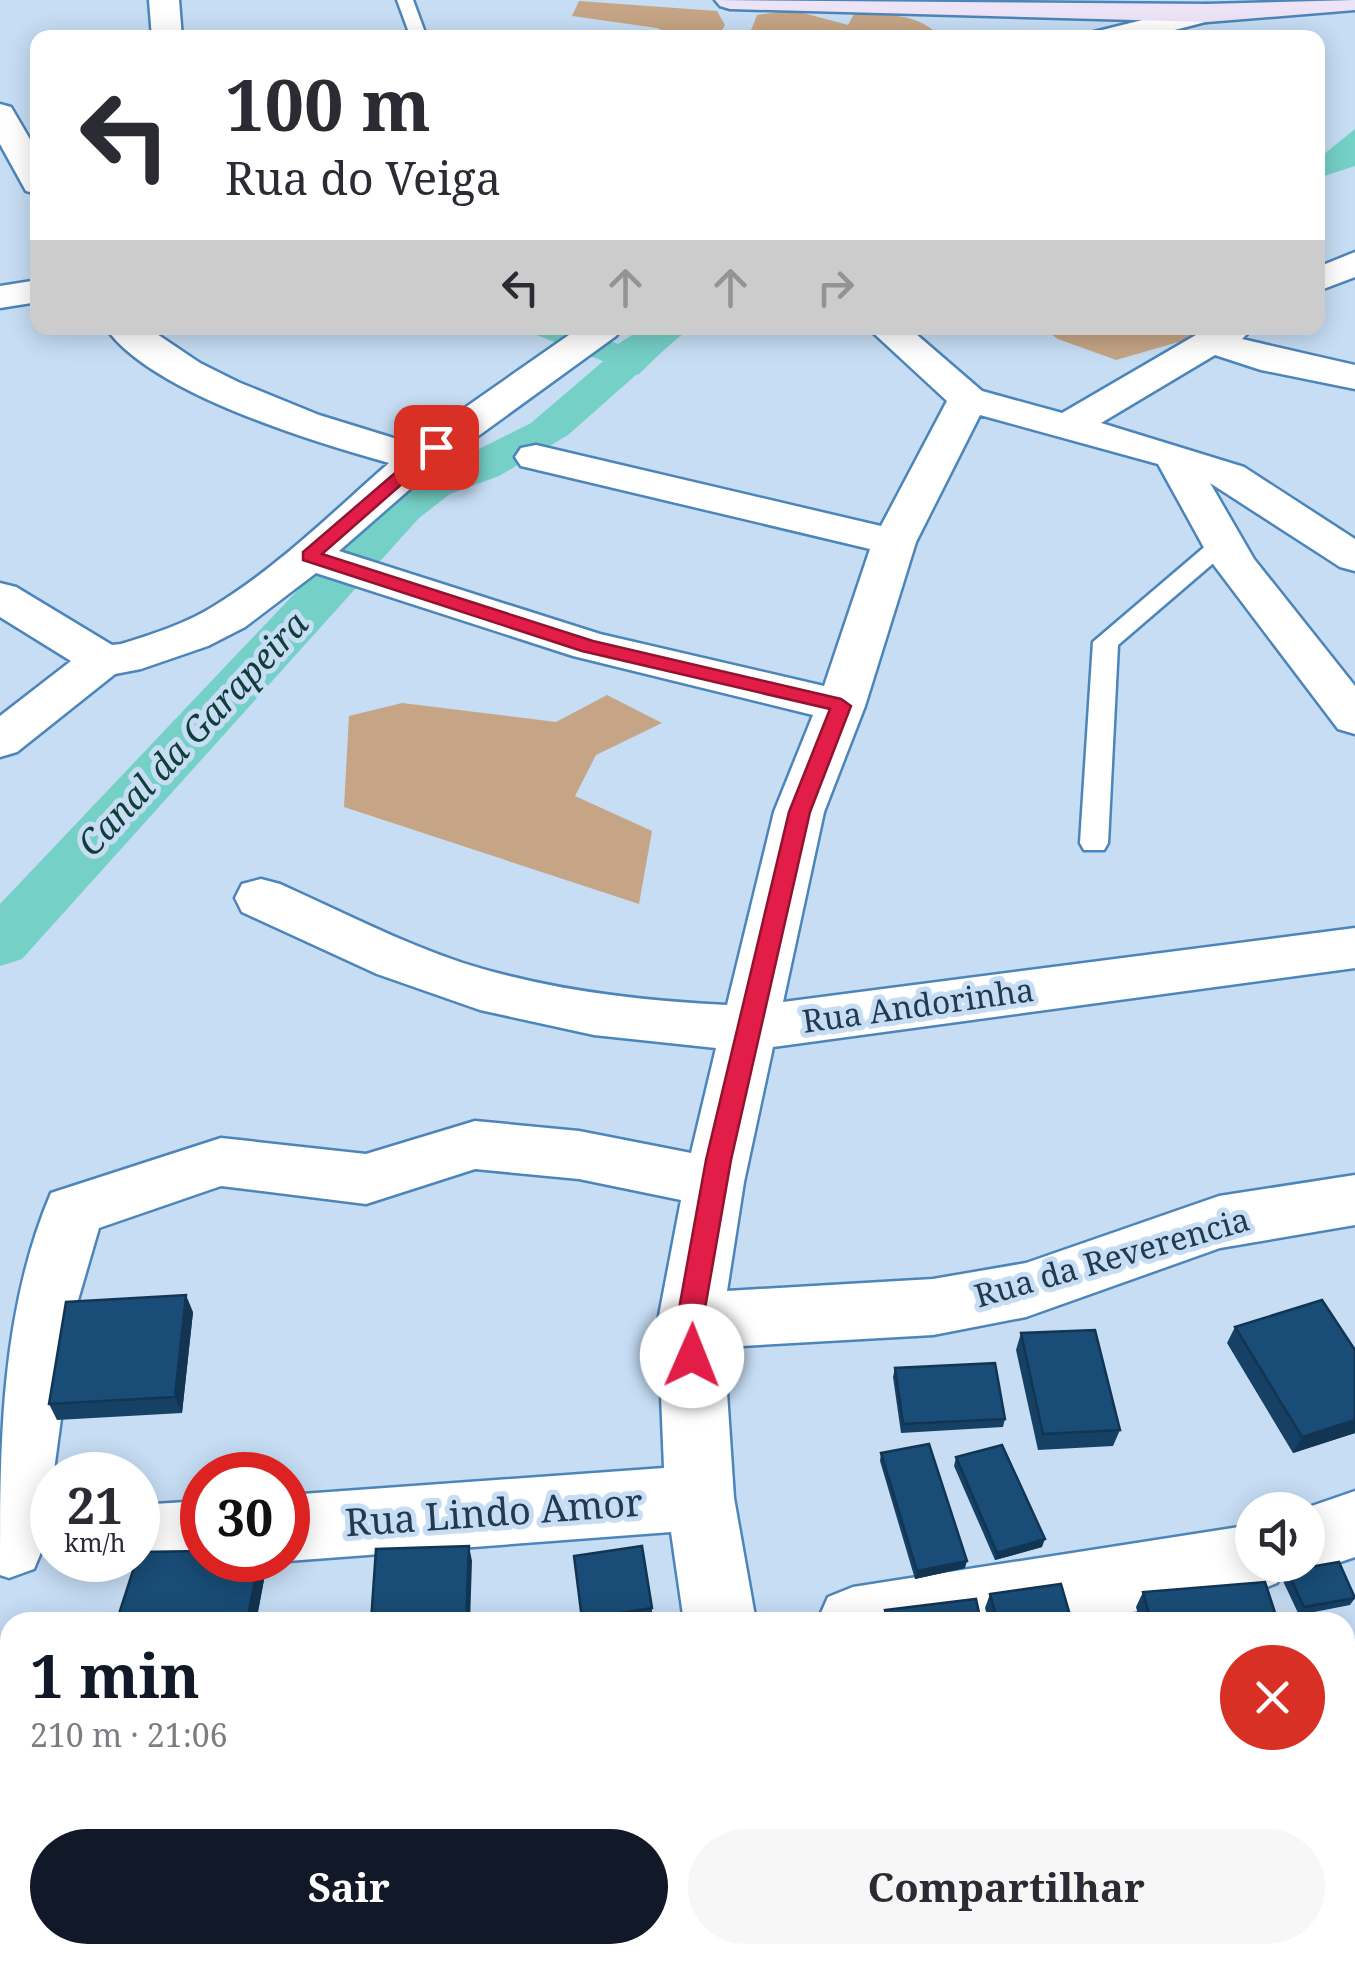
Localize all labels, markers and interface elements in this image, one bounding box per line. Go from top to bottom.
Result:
text: 100 m [225,56,431,152]
icon: left [60,70,190,200]
text: Rua do Veiga [225,147,501,208]
icon: left [493,260,548,315]
icon: ahead [598,260,653,315]
icon: ahead [703,260,758,315]
icon: right [808,260,863,315]
pin [394,405,479,490]
icon: arrive [409,420,464,475]
water label: Canal da Garapeira [66,600,318,865]
street label: Rua Andorinha [799,967,1036,1042]
street label: Rua da Reverencia [969,1197,1254,1316]
position arrow [640,1304,744,1408]
speed limit sign: 30 [180,1452,310,1582]
text: 21 [67,1471,123,1539]
street label: Rua Lindo Amor [343,1475,645,1547]
map controls [1235,1492,1325,1582]
button: sound [1235,1492,1325,1582]
text: km/h [64,1525,126,1559]
text: 1 min [30,1634,200,1716]
button: close [1220,1645,1325,1750]
text: 210 m · 21:06 [30,1713,228,1756]
button: Sair [30,1829,668,1944]
button: Compartilhar [688,1829,1325,1944]

